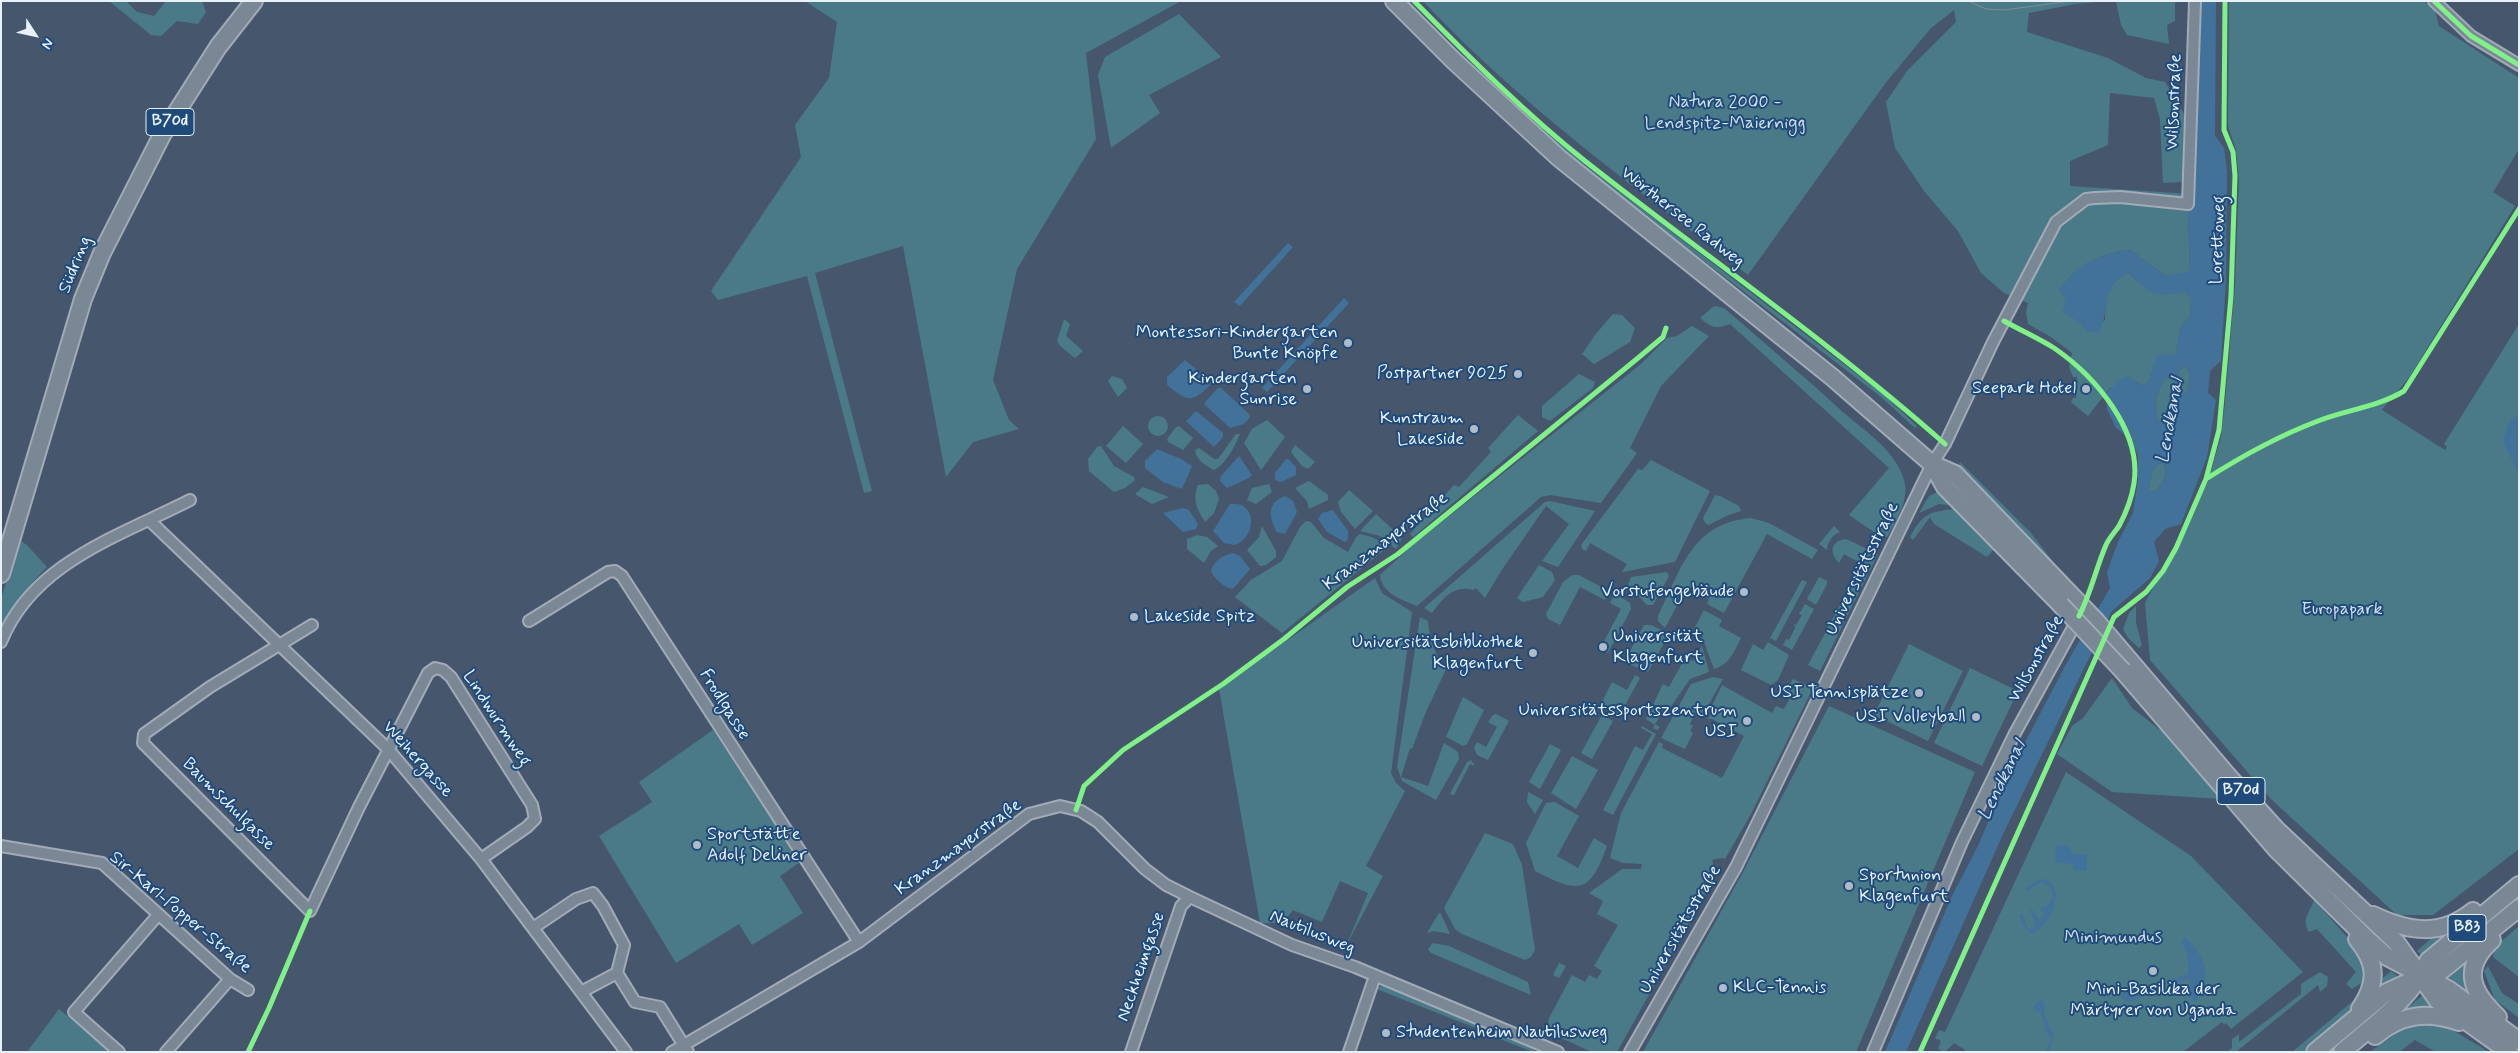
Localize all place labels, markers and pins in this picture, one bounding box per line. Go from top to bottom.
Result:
place label: Montessori-Kindergarten Bunte Knöpfe [1136,322,1338,364]
marker: Montessori-Kindergarten Bunte Knöpfe [1342,337,1354,349]
place label: Postpartner 9025 [1377,363,1508,385]
place label: Kindergarten Sunrise [1188,368,1297,410]
marker: Postpartner 9025 [1512,368,1524,380]
place label: Seepark Hotel [1972,378,2076,400]
marker: Kindergarten Sunrise [1301,383,1313,395]
marker: Seepark Hotel [2080,383,2092,395]
place label: Kunstraum Lakeside [1380,408,1464,450]
marker: Kunstraum Lakeside [1468,423,1480,435]
place label: Vorstufengebäude [1602,581,1734,603]
marker: Vorstufengebäude [1738,586,1750,598]
place label: Lakeside Spitz [1144,606,1255,628]
marker: Lakeside Spitz [1128,611,1140,623]
place label: Universität Klagenfurt [1613,626,1703,669]
place label: Universitätsbibliothek Klagenfurt [1352,632,1523,674]
marker: Universität Klagenfurt [1597,641,1609,653]
marker: Universitätsbibliothek Klagenfurt [1527,647,1539,659]
place label: USI Tennisplätze [1771,682,1909,704]
marker: USI Tennisplätze [1913,687,1925,699]
place label: Universitätssportszentrum USI [1518,700,1737,742]
place label: USI Volleyball [1856,706,1966,728]
marker: USI Volleyball [1970,711,1982,723]
marker: Universitätssportszentrum USI [1741,715,1753,727]
place label: Sportstätte Adolf Deliner [707,824,807,866]
marker: Sportstätte Adolf Deliner [691,839,703,851]
place label: Sportunion Klagenfurt [1859,865,1949,908]
marker: Sportunion Klagenfurt [1843,880,1855,892]
marker: Mini-Basilika der Märtyrer von Uganda [2147,965,2159,977]
place label: KLC-Tennis [1733,977,1827,999]
place label: Mini-Basilika der Märtyrer von Uganda [2070,979,2236,1022]
marker: KLC-Tennis [1717,982,1729,994]
place label: Studentenheim Nautilusweg [1396,1022,1607,1044]
marker: Studentenheim Nautilusweg [1380,1027,1392,1039]

